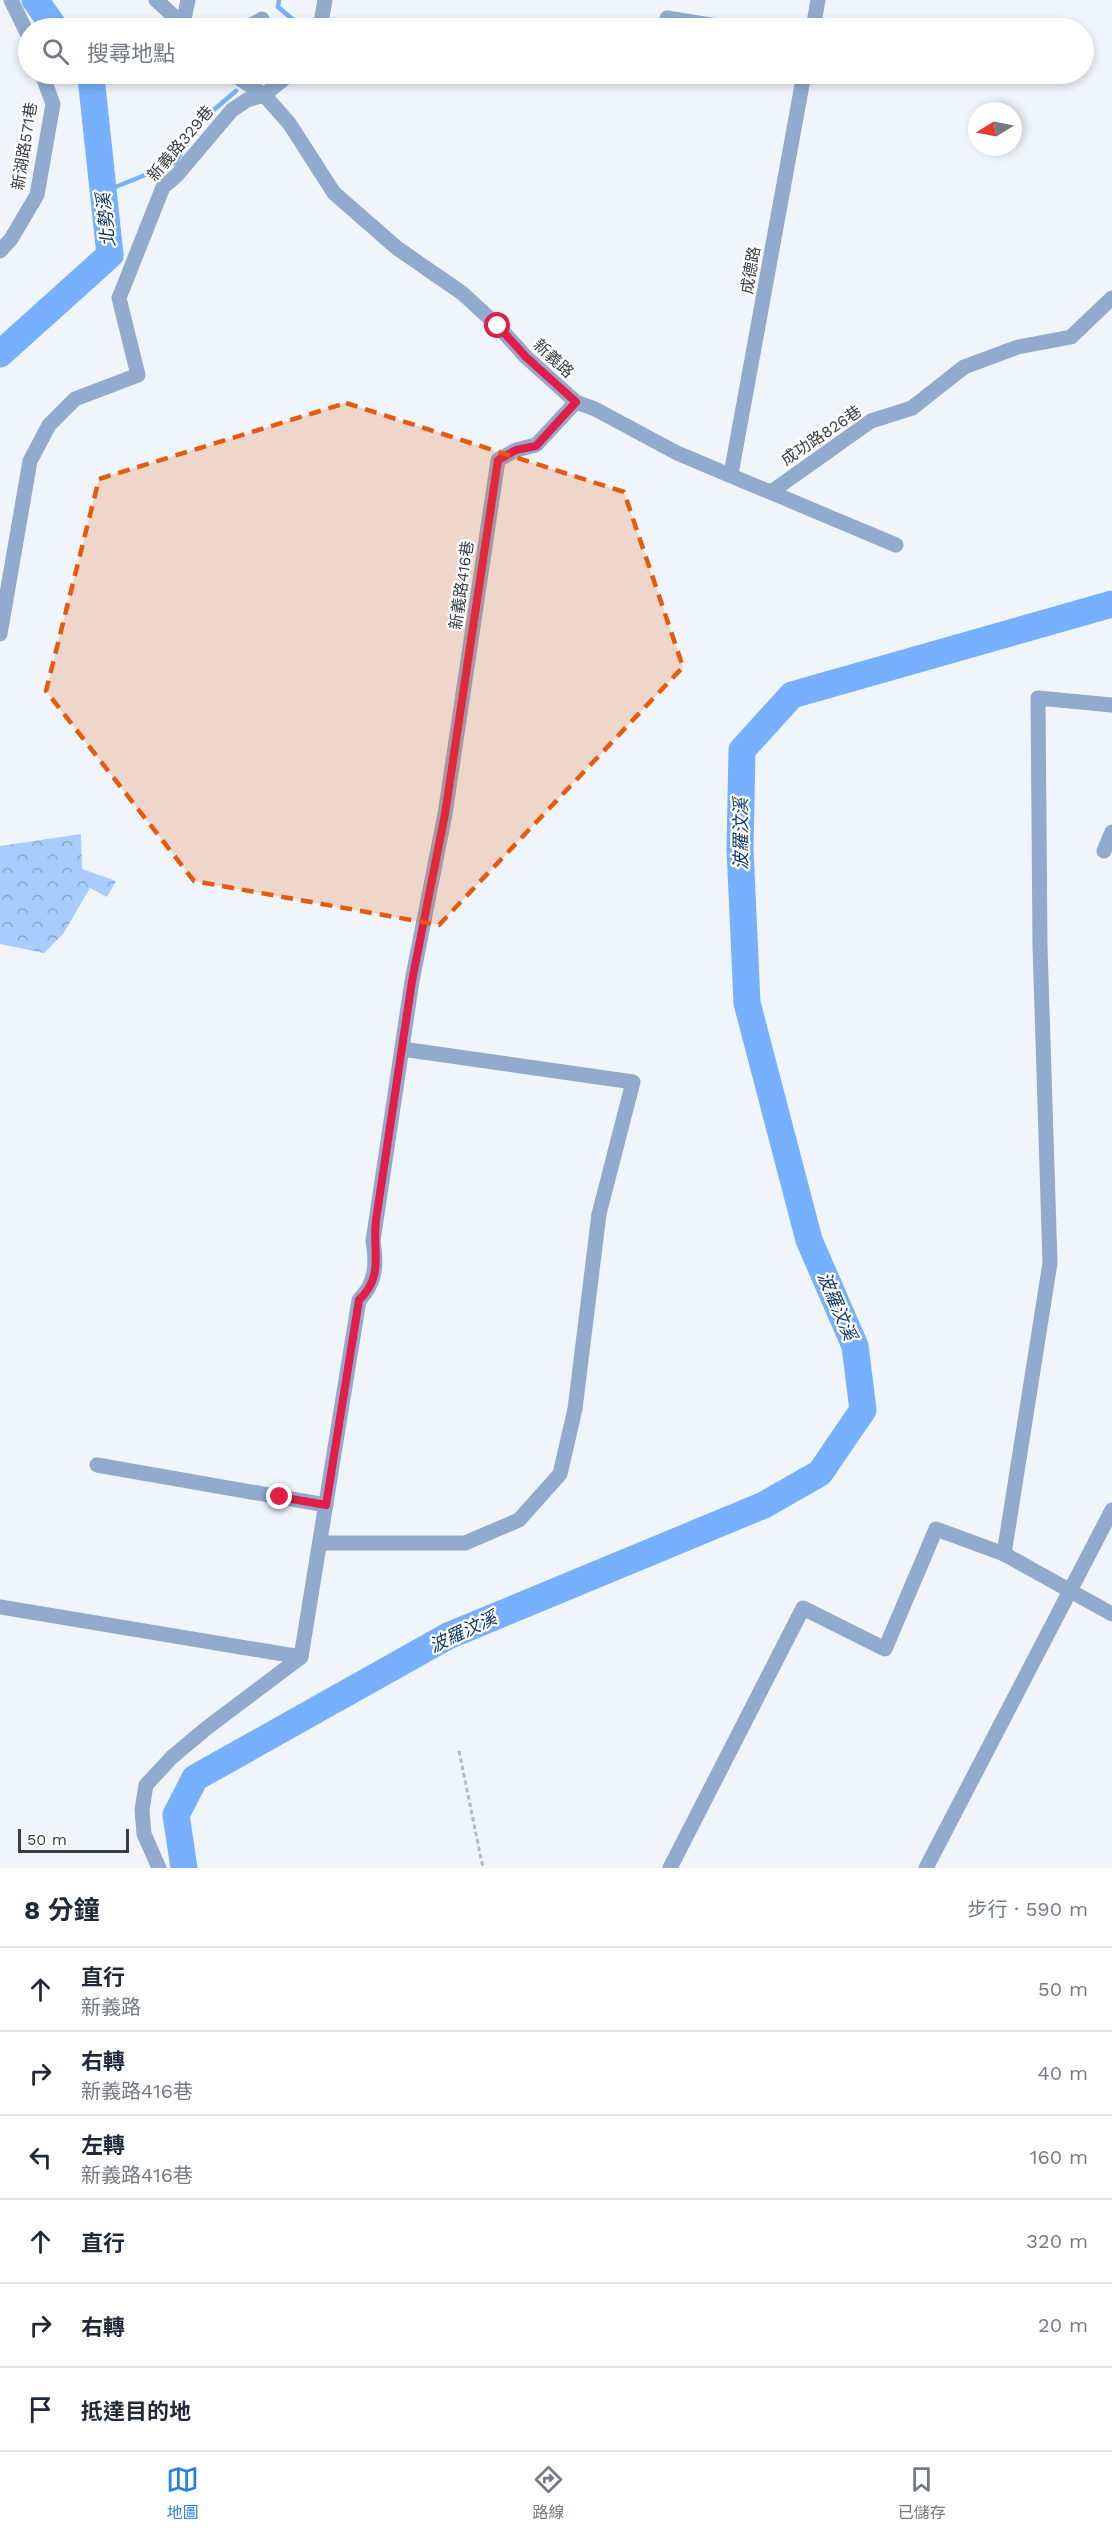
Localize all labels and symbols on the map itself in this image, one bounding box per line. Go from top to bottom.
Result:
street label: 新湖路571巷 [8,101,41,191]
street label: 新義路329巷 [143,102,217,185]
north arrow [968,102,1022,156]
water label: 北勢溪 [92,189,119,248]
street label: 成德路 [737,245,764,295]
route start [484,312,510,338]
street label: 新義路 [530,335,578,382]
street label: 成功路826巷 [777,402,865,469]
street label: 新義路416巷 [446,539,477,631]
water label: 波羅汶溪 [730,795,751,870]
water label: 波羅汶溪 [814,1269,862,1346]
route end [266,1483,292,1509]
water label: 波羅汶溪 [426,1606,503,1656]
scale bar [18,1826,129,1854]

